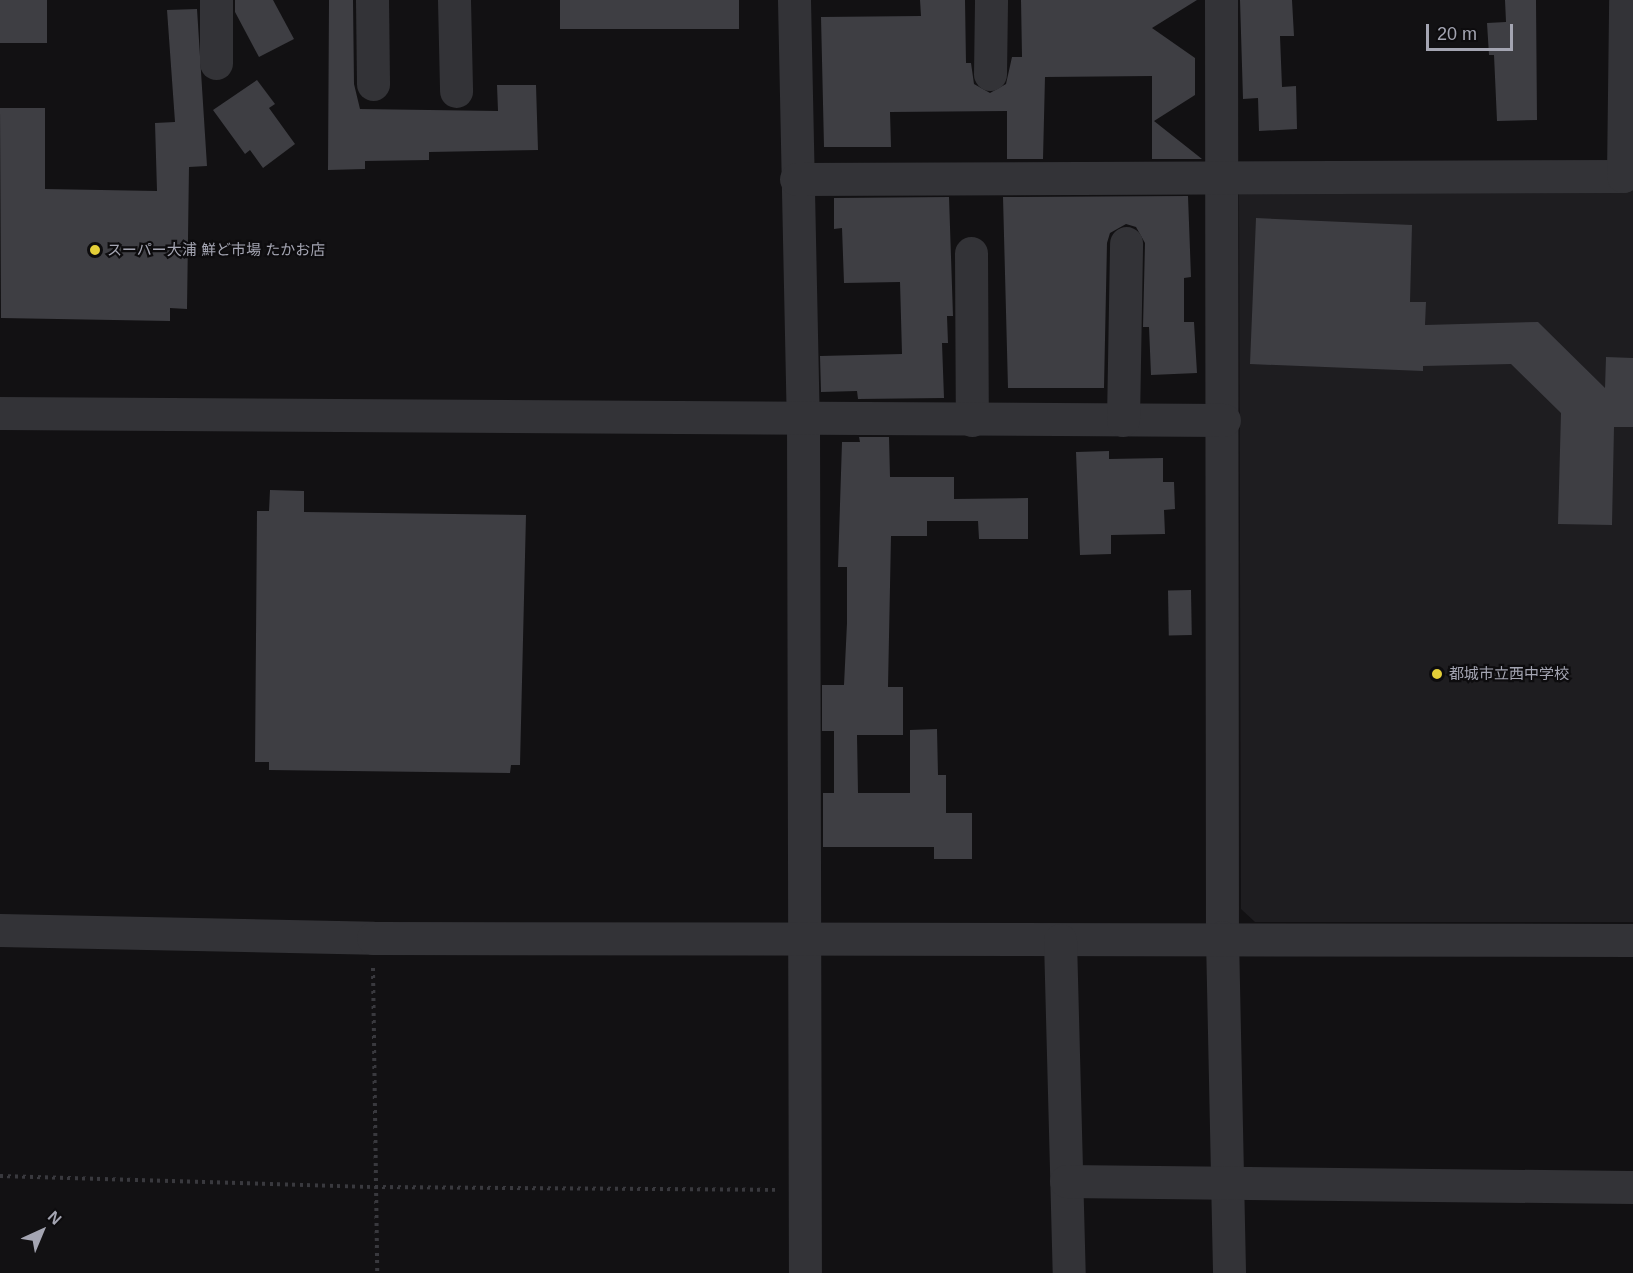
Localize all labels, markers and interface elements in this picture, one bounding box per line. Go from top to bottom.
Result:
scale bar [1429,12,1516,50]
text: 20 m [1437,24,1477,44]
place label: スーパー大浦 鮮ど市場 たかお店 [107,241,325,259]
marker: スーパー大浦 鮮ど市場 たかお店 [88,243,102,257]
place label: 都城市立西中学校 [1449,665,1569,683]
marker: 都城市立西中学校 [1430,667,1444,681]
north arrow [12,1201,72,1261]
text: N [45,1208,65,1228]

